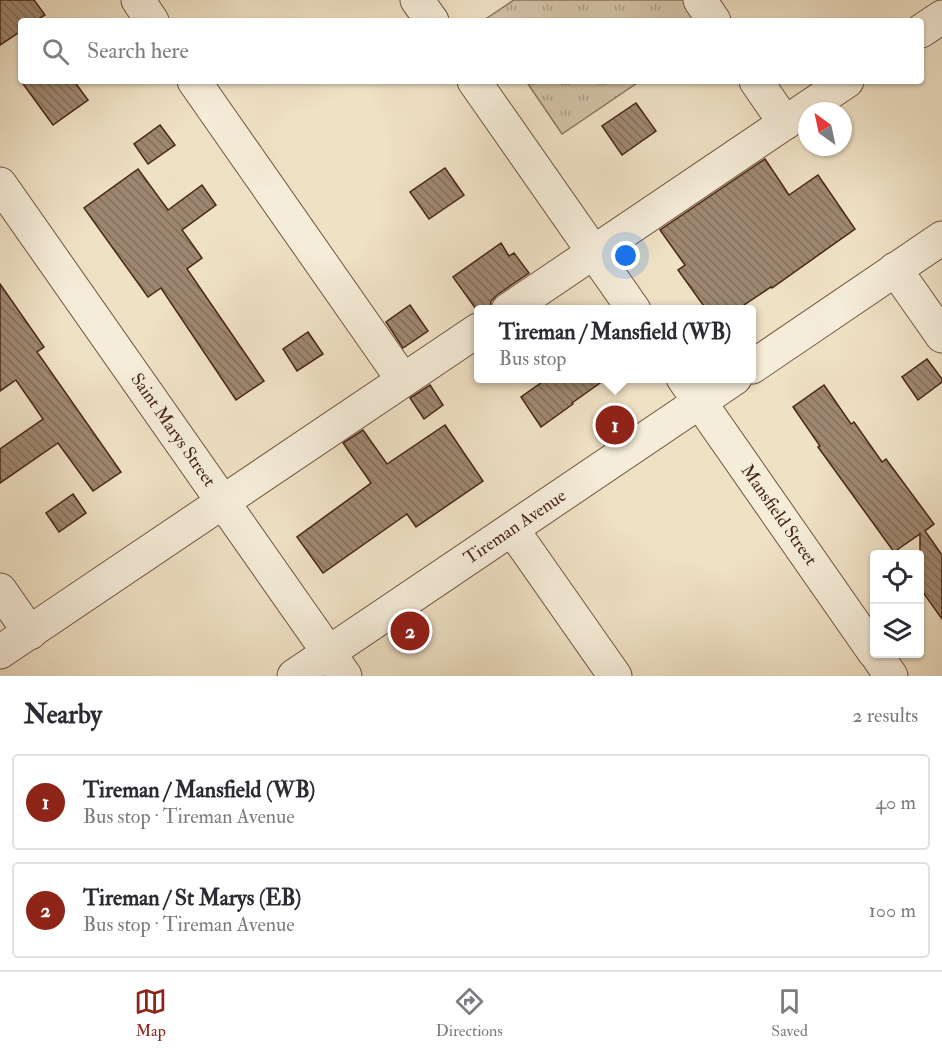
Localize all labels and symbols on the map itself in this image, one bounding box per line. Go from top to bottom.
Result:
north arrow [798,102,852,156]
your location [611,241,640,270]
street label: Saint Marys Street [125,369,221,491]
pin: 1 [596,402,634,448]
street label: Mansfield Street [736,460,822,570]
street label: Tireman Avenue [459,484,571,570]
pin: 2 [390,608,430,654]

